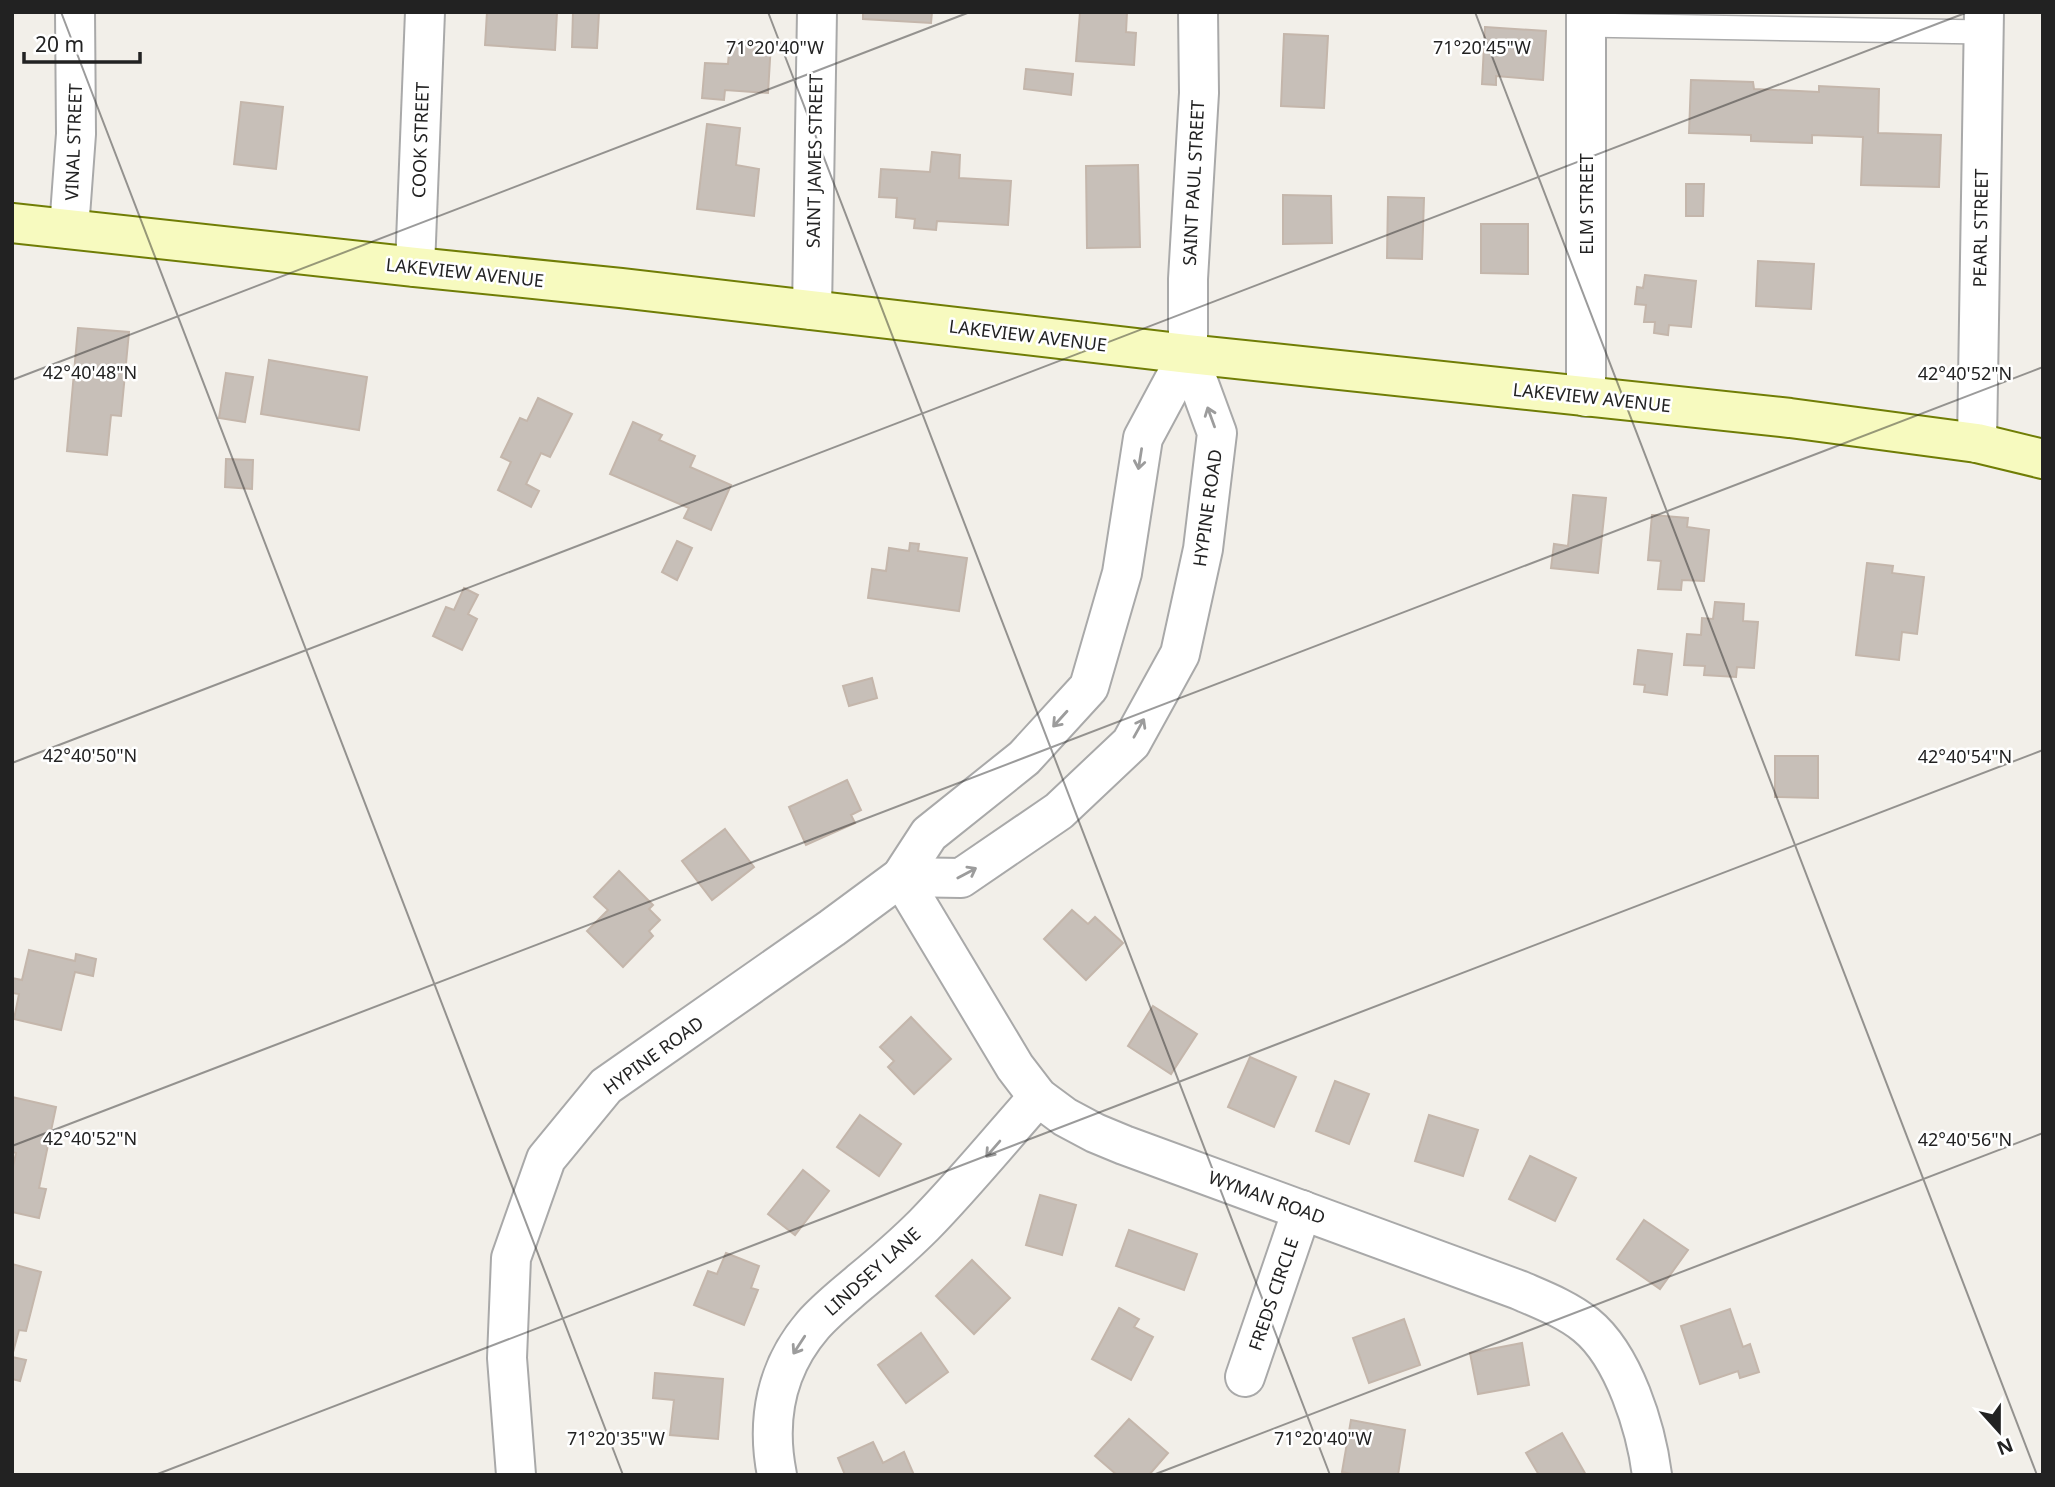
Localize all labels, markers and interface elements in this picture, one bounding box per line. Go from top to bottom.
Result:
scale bar [24,21,140,65]
text: 20 m [35,30,84,58]
text: 71°20'40"W [726,35,824,59]
text: 71°20'45"W [1433,35,1531,59]
street label: SAINT JAMES STREET [800,74,828,248]
street label: COOK STREET [406,82,434,198]
street label: VINAL STREET [59,83,87,201]
street label: SAINT PAUL STREET [1177,100,1209,266]
street label: ELM STREET [1574,153,1598,255]
street label: PEARL STREET [1967,168,1993,288]
street label: LAKEVIEW AVENUE [385,252,545,292]
street label: LAKEVIEW AVENUE [948,313,1108,357]
text: 42°40'48"N [43,360,137,384]
text: 42°40'52"N [1918,361,2012,385]
street label: LAKEVIEW AVENUE [1512,377,1672,417]
one-way arrow [1204,407,1217,429]
one-way arrow [1133,448,1146,470]
street label: HYPINE ROAD [1187,448,1227,568]
one-way arrow [1051,710,1068,727]
one-way arrow [1133,718,1147,739]
text: 42°40'50"N [43,743,137,767]
text: 42°40'54"N [1918,744,2012,768]
one-way arrow [956,865,976,879]
street label: HYPINE ROAD [598,1010,708,1100]
text: 42°40'52"N [43,1126,137,1150]
text: 42°40'56"N [1918,1127,2012,1151]
one-way arrow [985,1140,1001,1158]
street label: WYMAN ROAD [1205,1165,1329,1229]
street label: LINDSEY LANE [819,1221,925,1321]
street label: FREDS CIRCLE [1242,1234,1304,1354]
one-way arrow [792,1335,806,1354]
north arrow [1964,1396,2034,1466]
text: 71°20'35"W [567,1426,665,1450]
text: 71°20'40"W [1274,1426,1372,1450]
text: N [1993,1432,2017,1462]

